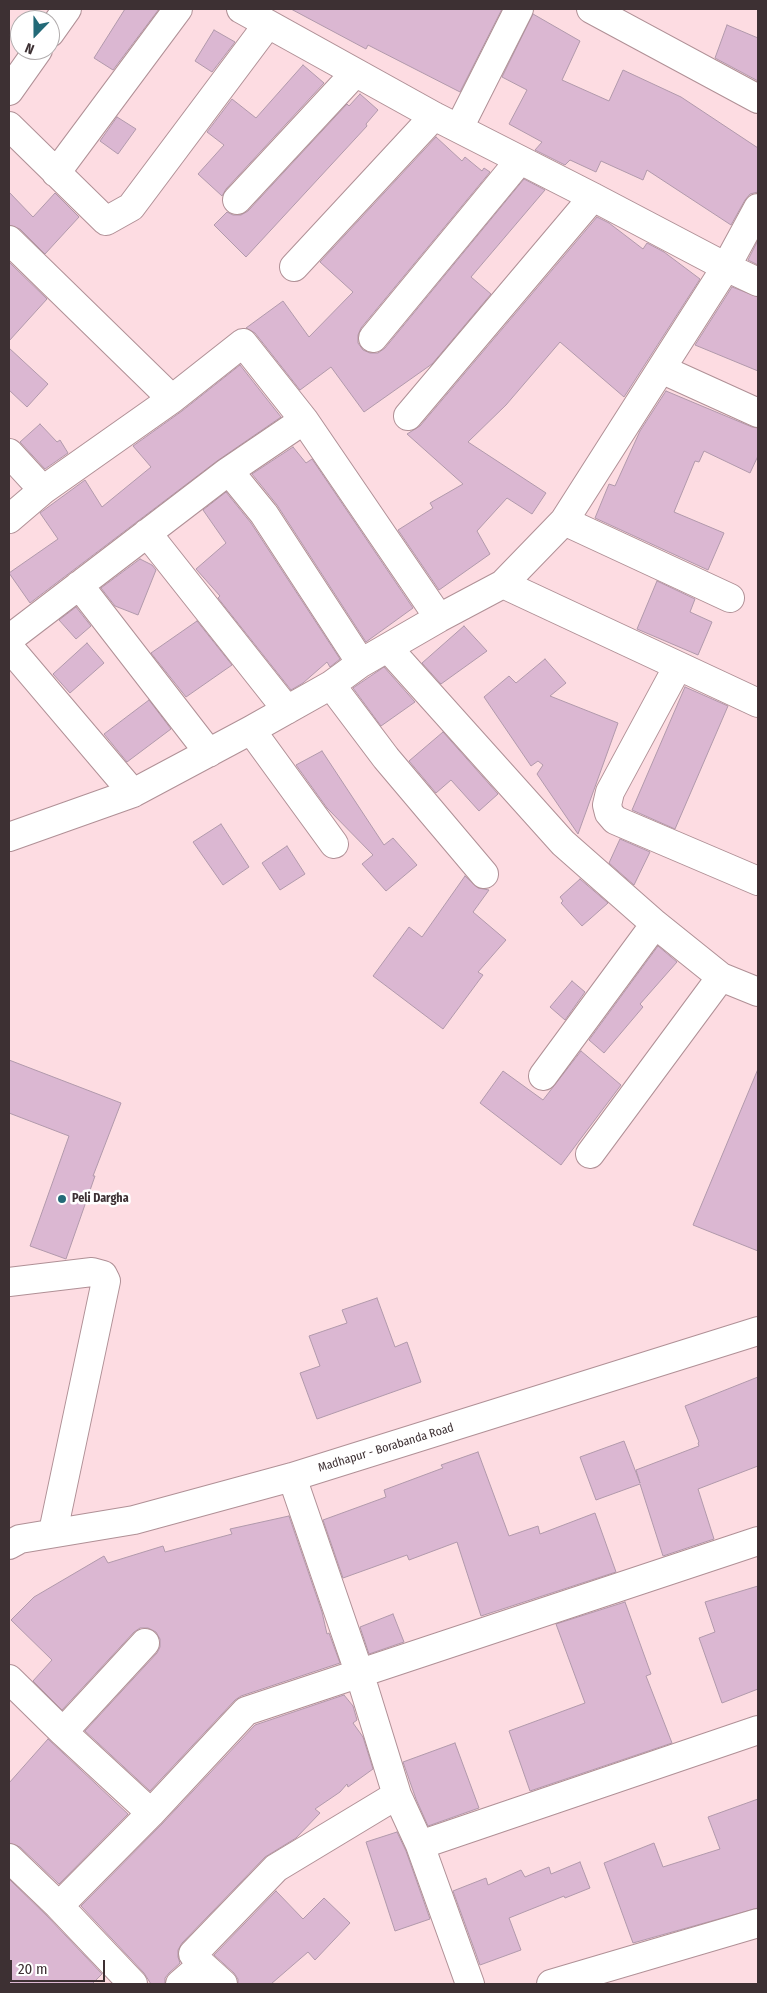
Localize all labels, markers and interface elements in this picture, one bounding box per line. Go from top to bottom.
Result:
north arrow [10,10,60,60]
text: N [23,39,37,58]
place label: Peli Dargha [72,1192,129,1206]
marker: Peli Dargha [56,1193,68,1205]
street label: Madhapur - Borabanda Road [316,1420,456,1476]
scale bar [12,1950,108,1982]
text: 20 m [18,1960,48,1978]

